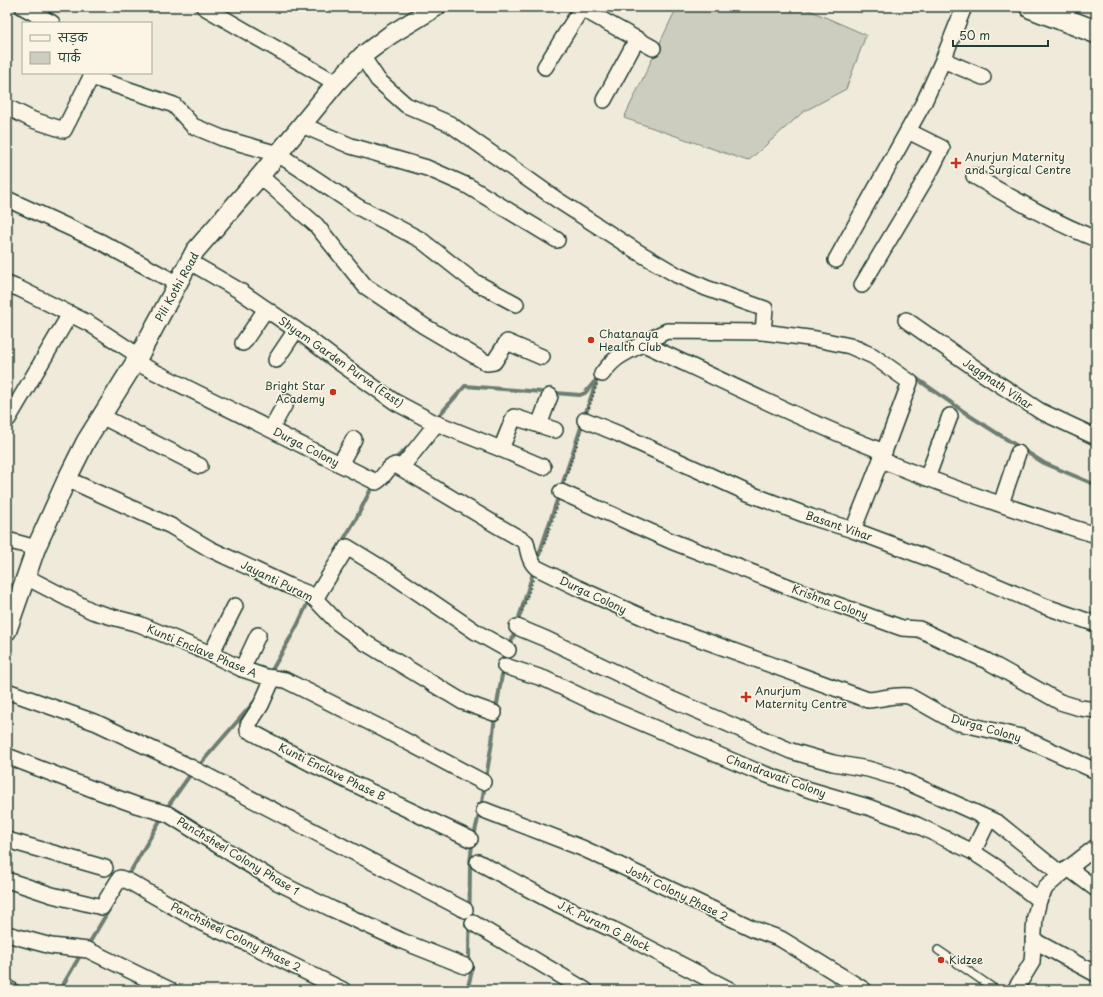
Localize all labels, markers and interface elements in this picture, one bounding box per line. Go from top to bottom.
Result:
legend [22,22,152,74]
scale bar [953,22,1048,48]
text: 50 m [959,26,990,44]
text: सड़क [57,28,89,46]
text: पार्क [57,48,82,66]
place label: Anurjun Maternity and Surgical Centre [965,148,1071,178]
marker: Anurjun Maternity and Surgical Centre [950,157,962,169]
street label: Pili Kothi Road [150,248,203,325]
street label: Shyam Garden Purva (East) [275,312,407,411]
place label: Chatanaya Health Club [599,325,661,355]
marker: Chatanaya Health Club [586,335,596,345]
street label: Jaggnath Vihar [960,354,1037,413]
place label: Bright Star Academy [265,377,325,407]
marker: Bright Star Academy [328,387,338,397]
street label: Durga Colony [270,423,342,471]
street label: Basant Vihar [804,506,875,545]
street label: Jayanti Puram [238,556,316,605]
street label: Durga Colony [557,572,630,618]
street label: Krishna Colony [790,580,871,623]
street label: Kunti Enclave Phase A [144,620,260,682]
place label: Anurjum Maternity Centre [755,682,847,712]
marker: Anurjum Maternity Centre [740,691,752,703]
street label: Durga Colony [949,709,1023,746]
street label: Kunti Enclave Phase B [276,738,389,805]
street label: Chandravati Colony [724,750,829,802]
street label: Panchsheel Colony Phase 1 [174,812,303,899]
street label: Joshi Colony Phase 2 [623,860,732,925]
street label: J.K. Puram G Block [555,896,654,956]
street label: Panchsheel Colony Phase 2 [168,898,304,976]
place label: Kidzee [949,951,983,968]
marker: Kidzee [936,955,946,965]

